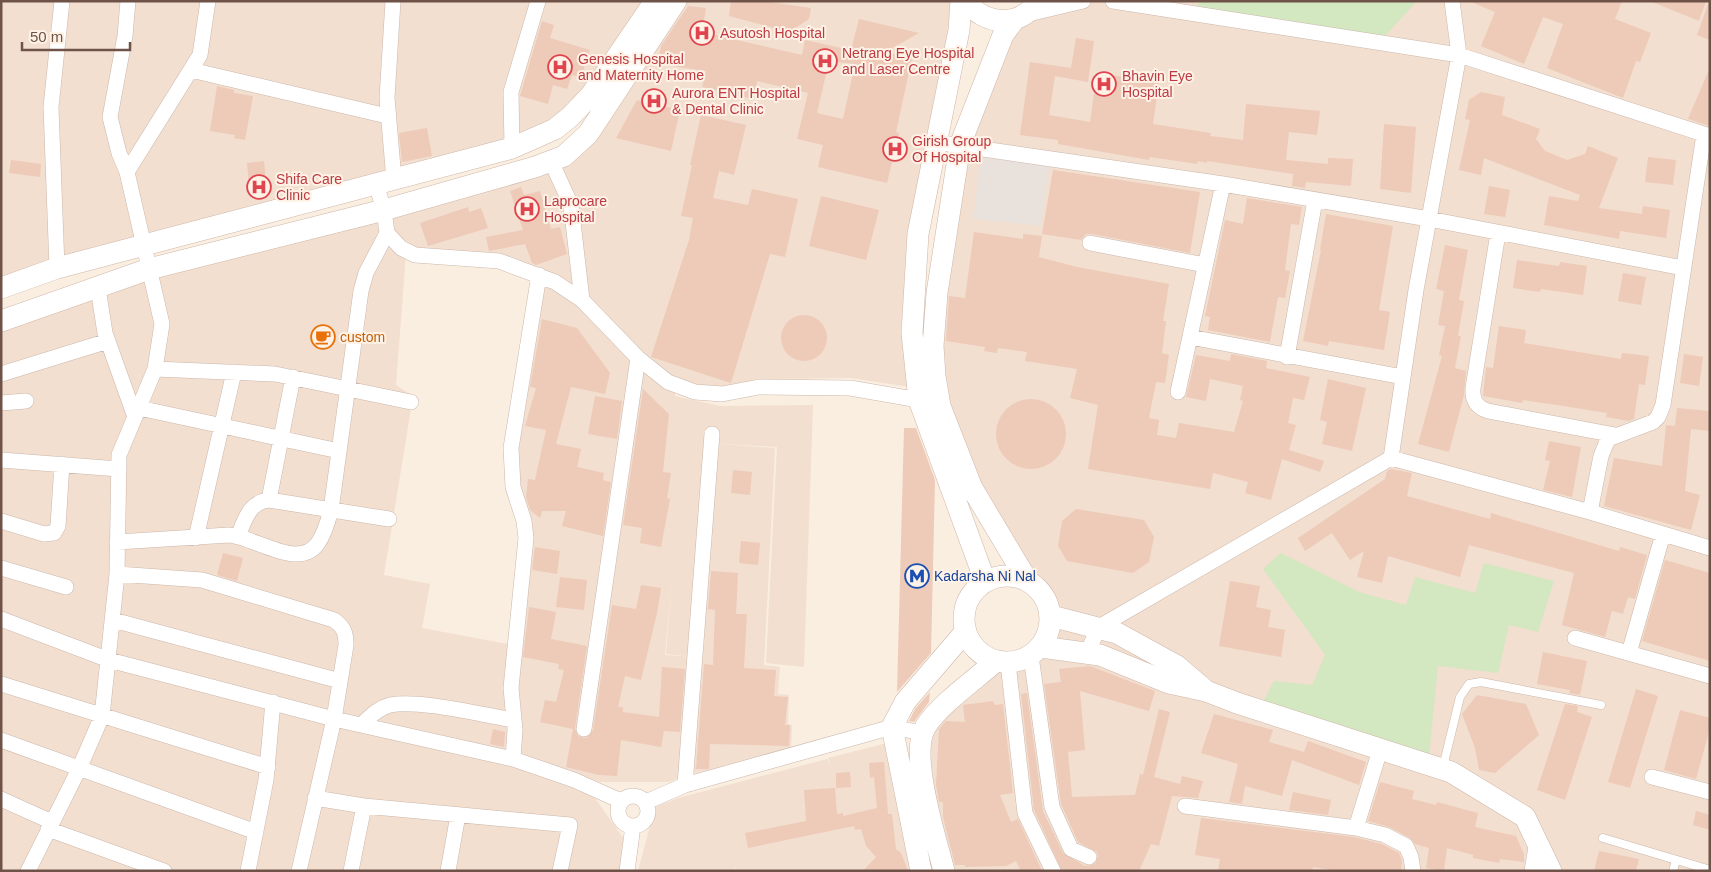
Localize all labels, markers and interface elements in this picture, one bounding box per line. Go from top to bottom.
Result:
scale bar [22,20,130,52]
hospital icon: Asutosh Hospital [689,20,715,46]
place label: Asutosh Hospital [720,25,825,41]
text: 50 m [30,28,63,45]
place label: Netrang Eye Hospital and Laser Centre [842,45,974,77]
hospital icon: Netrang Eye Hospital and Laser Centre [812,48,838,74]
place label: Genesis Hospital and Maternity Home [578,51,704,83]
hospital icon: Genesis Hospital and Maternity Home [547,54,573,80]
place label: Bhavin Eye Hospital [1122,68,1193,100]
hospital icon: Bhavin Eye Hospital [1091,71,1117,97]
place label: Aurora ENT Hospital & Dental Clinic [672,85,800,117]
hospital icon: Aurora ENT Hospital & Dental Clinic [641,88,667,114]
place label: Girish Group Of Hospital [912,133,992,165]
hospital icon: Girish Group Of Hospital [882,136,908,162]
place label: Shifa Care Clinic [276,171,342,203]
hospital icon: Shifa Care Clinic [246,174,272,200]
place label: Laprocare Hospital [544,193,607,225]
hospital icon: Laprocare Hospital [514,196,540,222]
cafe icon: custom [310,324,336,350]
place label: custom [340,329,385,345]
metro station icon: Kadarsha Ni Nal [904,563,930,589]
place label: Kadarsha Ni Nal [934,568,1036,584]

